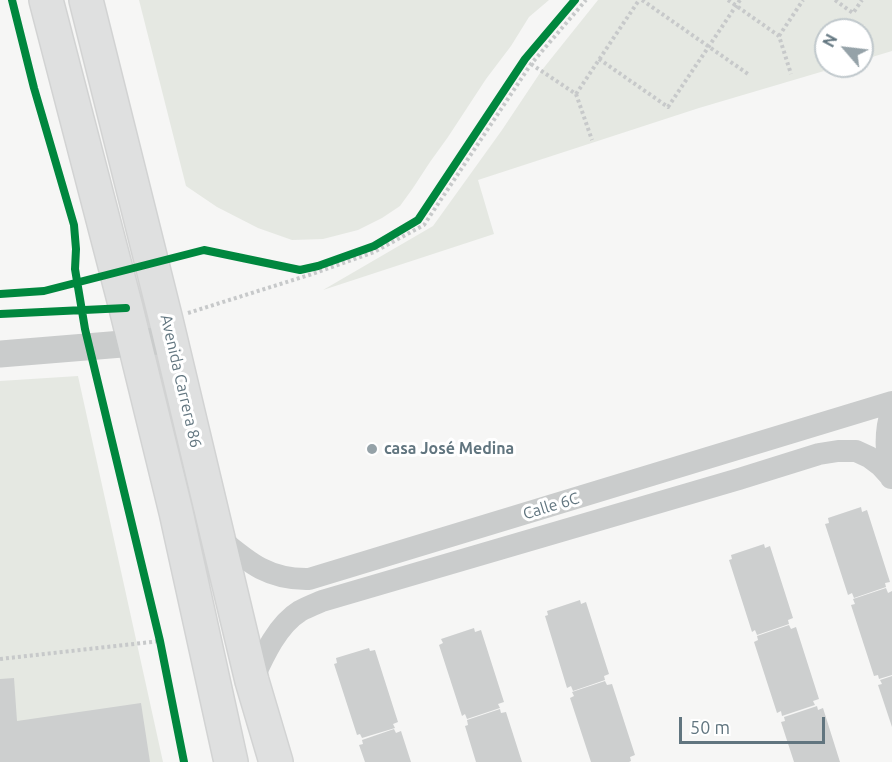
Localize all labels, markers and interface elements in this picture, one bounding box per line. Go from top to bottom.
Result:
north arrow [814,18,874,78]
text: N [819,31,841,50]
street label: Avenida Carrera 86 [156,313,206,449]
place label: casa José Medina [384,439,514,459]
marker: casa José Medina [365,442,379,456]
street label: Calle 6C [521,488,581,524]
scale bar [682,705,828,743]
text: 50 m [690,717,730,737]

